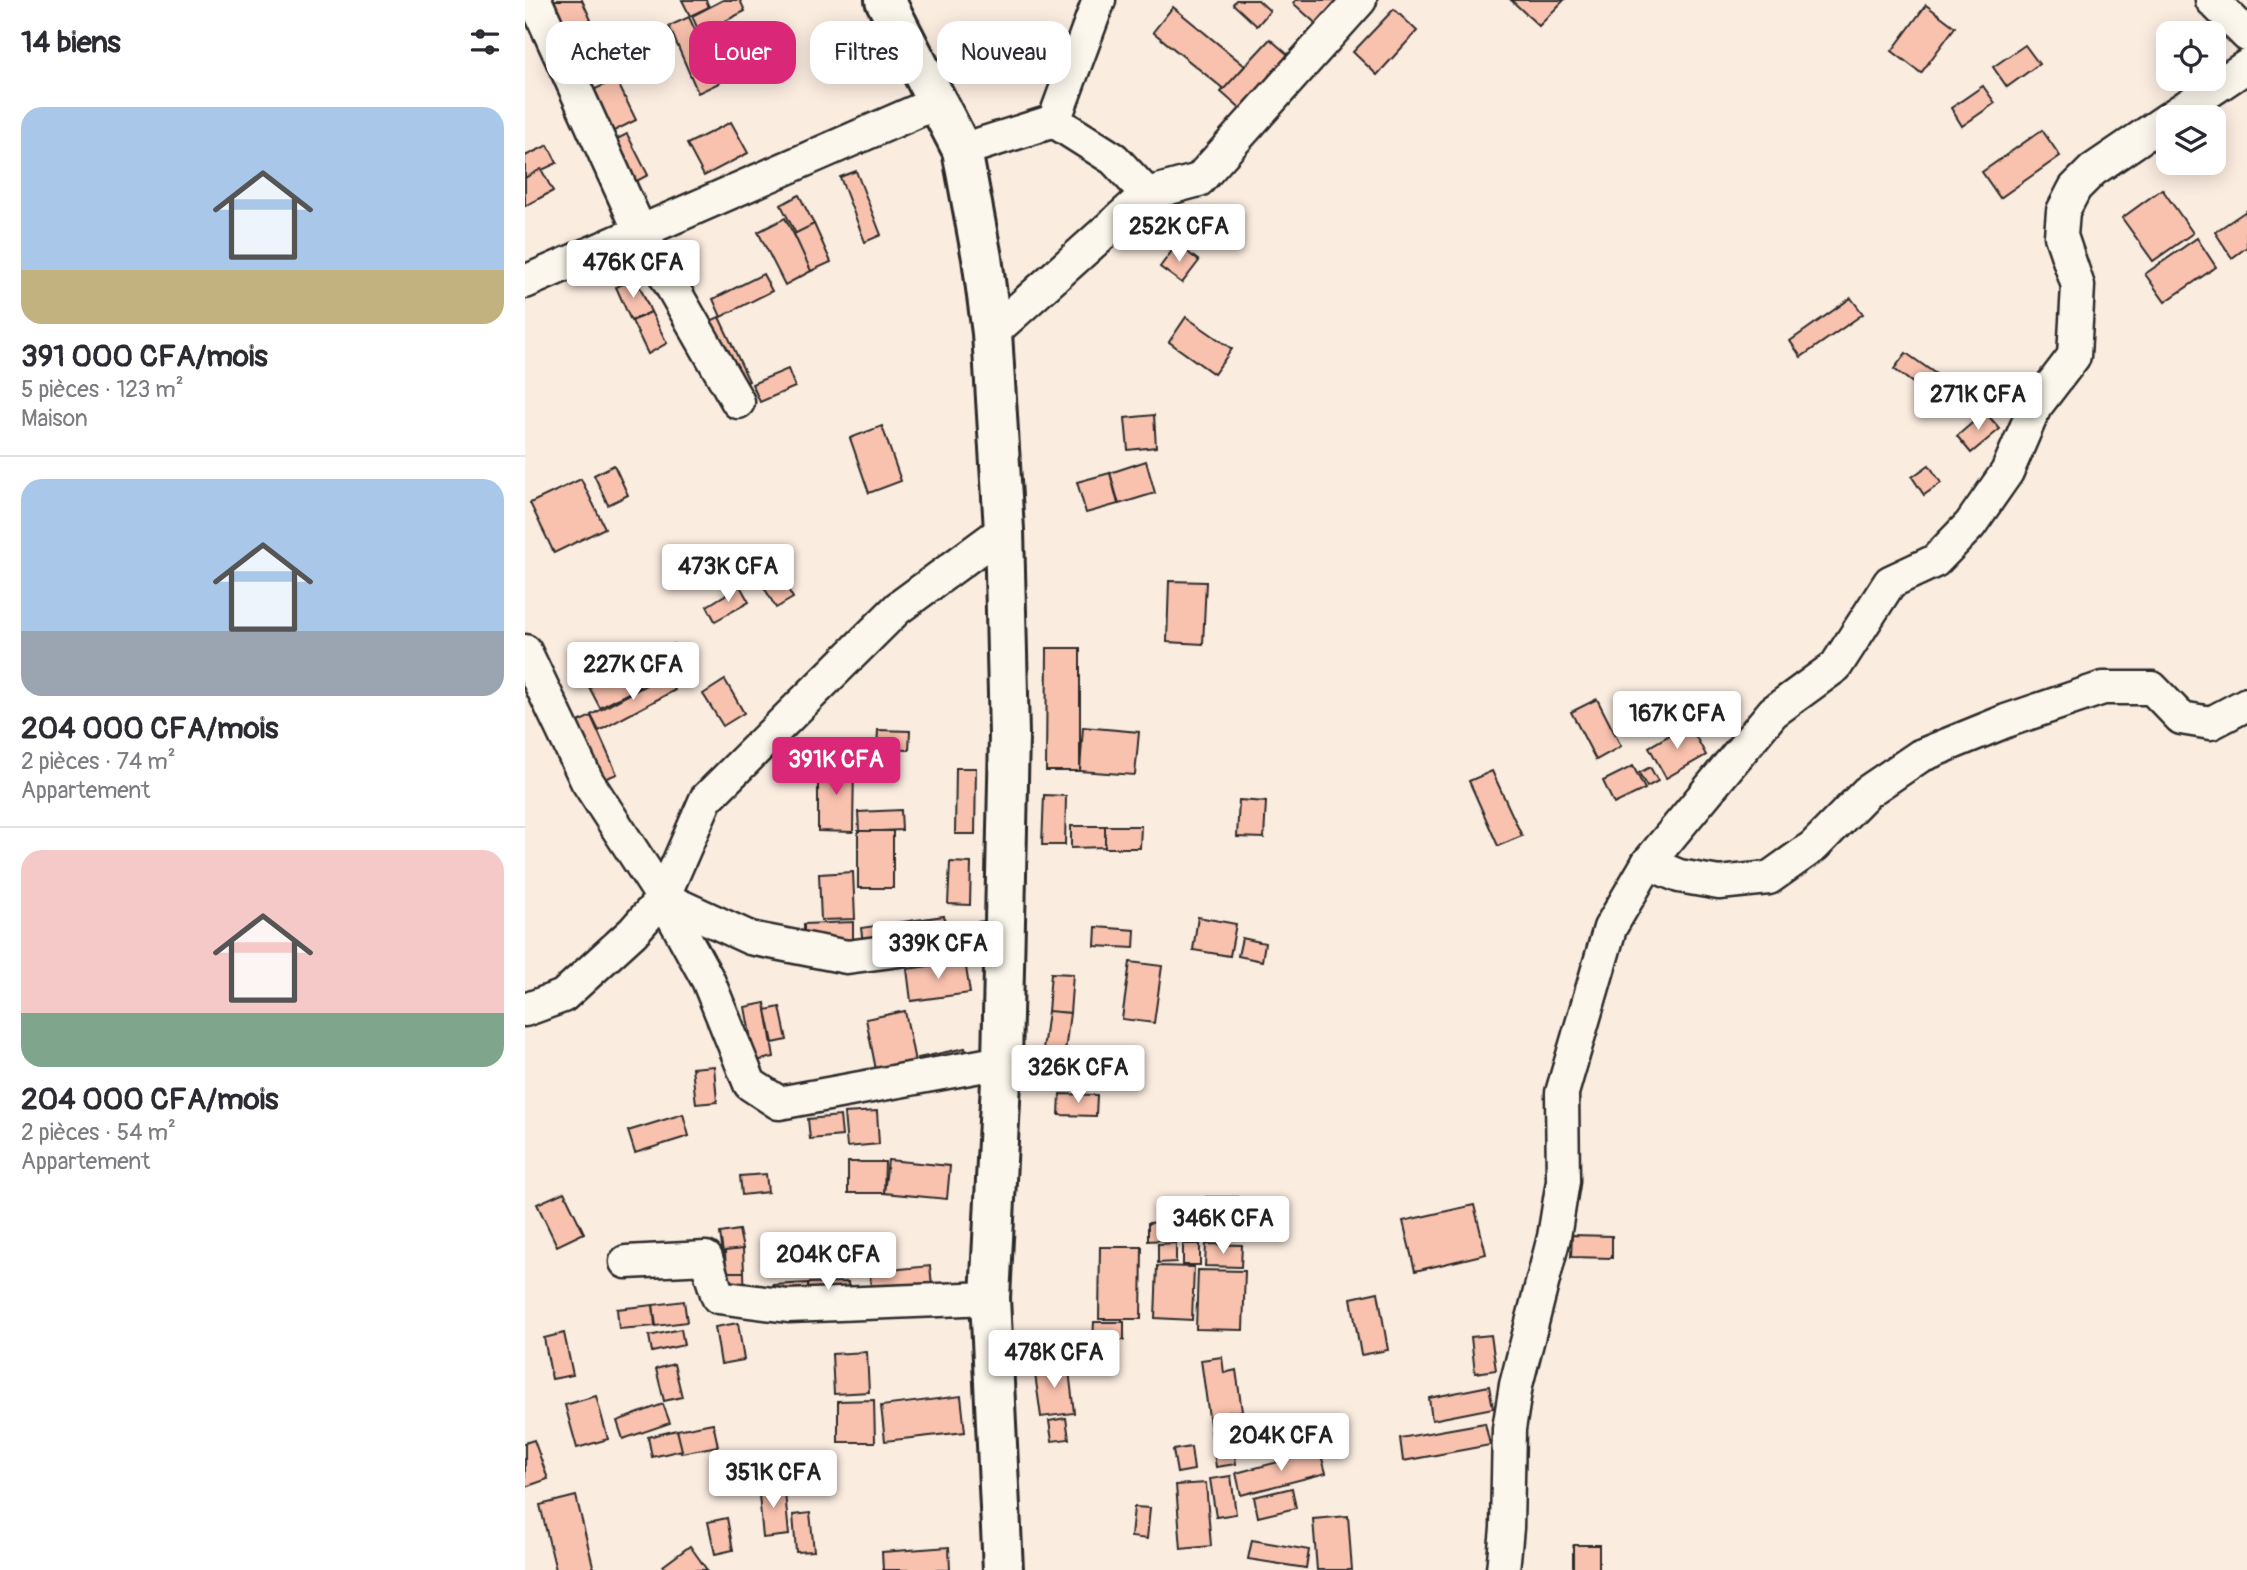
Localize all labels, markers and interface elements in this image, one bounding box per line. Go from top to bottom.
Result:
chip: Acheter [546,21,675,84]
chip: Louer [689,21,796,84]
chip: Filtres [810,21,923,84]
chip: Nouveau [937,21,1071,84]
map controls [2156,21,2226,175]
button: locate [2156,21,2226,91]
icon: filters [466,23,504,61]
text: 14 biens [21,24,121,61]
button: layers [2156,105,2226,175]
icon: home [200,152,326,278]
pin: 252K CFA [1107,204,1251,264]
text: 252K CFA [1129,212,1229,241]
pin: 476K CFA [561,240,705,300]
text: 476K CFA [583,248,683,277]
text: 391 000 CFA/mois [21,338,268,375]
pin: 271K CFA [1906,372,2050,432]
text: 5 pièces · 123 m² [21,375,184,404]
text: 271K CFA [1930,380,2026,409]
text: Maison [21,404,88,433]
icon: home [200,524,326,650]
pin: 473K CFA [656,544,800,604]
text: 473K CFA [678,552,778,581]
pin: 227K CFA [561,642,705,702]
text: 227K CFA [583,650,683,679]
pin: 167K CFA [1605,692,1749,751]
text: 167K CFA [1629,699,1725,728]
text: 204 000 CFA/mois [21,710,278,747]
pin: 391K CFA [764,738,908,797]
text: 391K CFA [788,745,884,774]
text: 2 pièces · 74 m² [21,747,176,776]
text: Appartement [21,776,150,805]
icon: home [200,895,326,1021]
pin: 339K CFA [866,922,1010,981]
text: 339K CFA [888,929,988,958]
pin: 326K CFA [1006,1046,1150,1105]
text: 326K CFA [1028,1053,1128,1082]
text: 204 000 CFA/mois [21,1081,278,1118]
text: 2 pièces · 54 m² [21,1118,176,1147]
text: Appartement [21,1147,150,1176]
pin: 346K CFA [1151,1196,1295,1256]
text: 346K CFA [1172,1204,1274,1233]
pin: 204K CFA [756,1232,900,1292]
text: 204K CFA [776,1240,880,1269]
pin: 478K CFA [982,1330,1126,1390]
text: 478K CFA [1005,1338,1103,1367]
pin: 204K CFA [1209,1414,1353,1473]
text: 204K CFA [1229,1421,1333,1450]
pin: 351K CFA [701,1450,845,1510]
text: 351K CFA [725,1458,821,1487]

